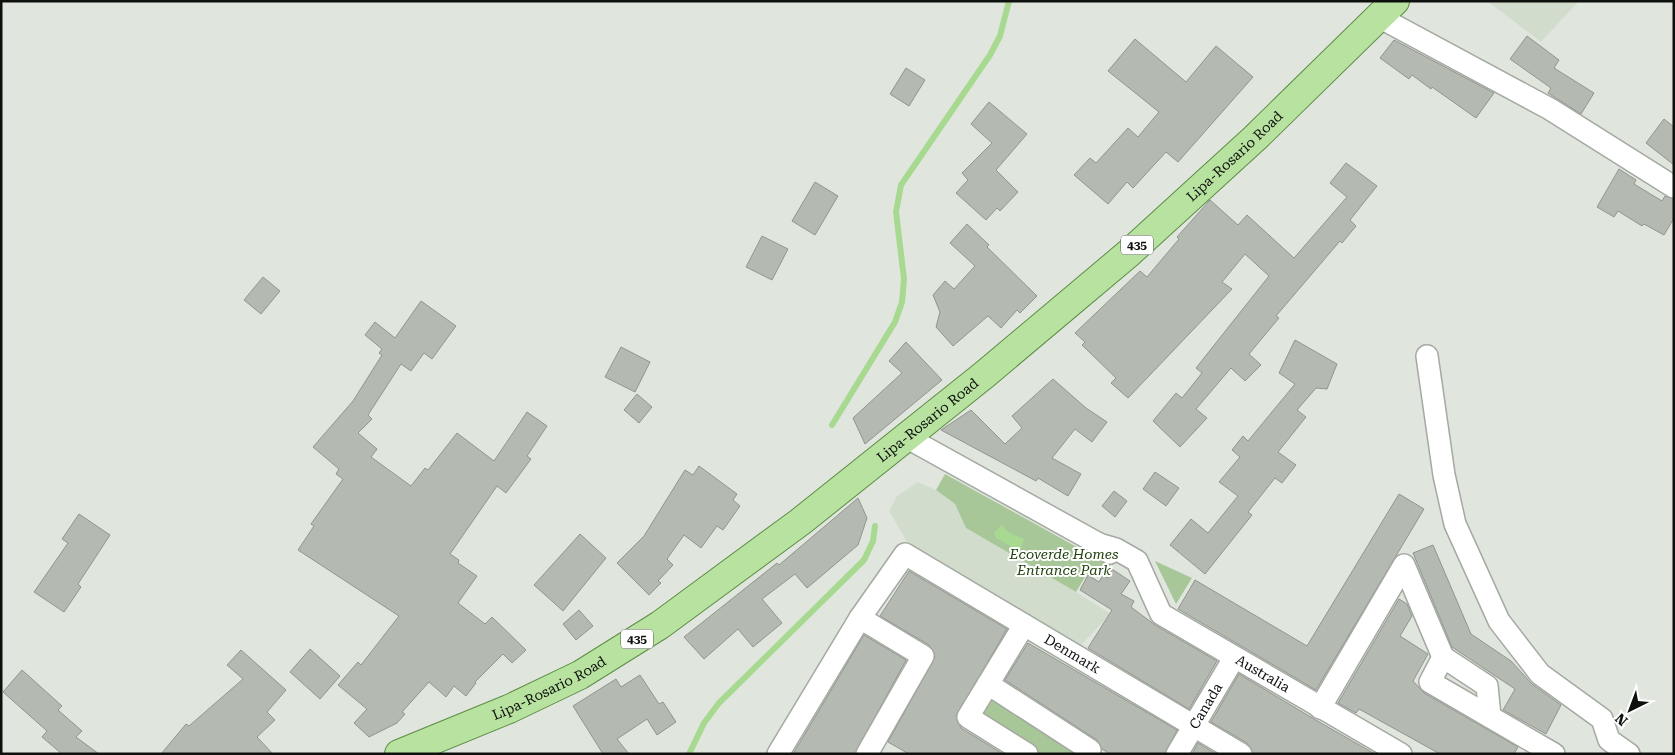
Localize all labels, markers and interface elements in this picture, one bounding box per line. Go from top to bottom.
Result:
street label: Lipa-Rosario Road [1183,108,1286,204]
road number: 435 [1121,236,1153,254]
street label: Lipa-Rosario Road [874,375,981,465]
park label: Ecoverde Homes Entrance Park [1009,546,1119,578]
road number: 435 [621,630,653,648]
street label: Denmark [1042,631,1104,677]
street label: Australia [1233,651,1293,696]
street label: Lipa-Rosario Road [490,653,609,723]
street label: Canada [1186,680,1226,732]
north arrow [1605,685,1655,735]
text: N [1612,710,1631,729]

